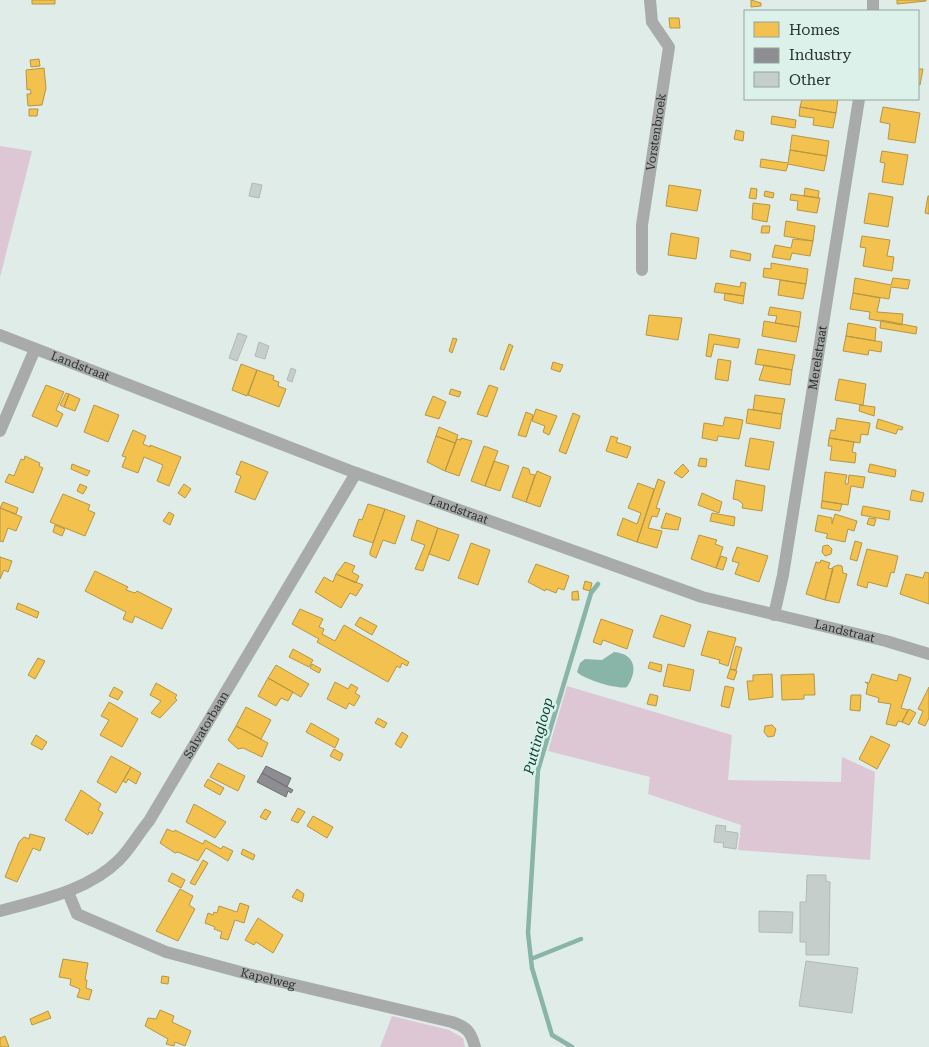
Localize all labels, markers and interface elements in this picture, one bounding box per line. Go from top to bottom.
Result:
legend [744,10,919,100]
text: Homes [789,21,840,39]
text: Industry [789,46,851,64]
text: Other [789,71,831,89]
street label: Vorstenbroek [643,92,669,172]
street label: Merelstraat [806,324,830,391]
street label: Landstraat [49,348,112,384]
street label: Landstraat [427,493,491,527]
street label: Landstraat [813,617,877,645]
street label: Salvatorbaan [181,689,232,761]
water label: Puttingloop [520,696,556,777]
street label: Kapelweg [239,965,297,992]

